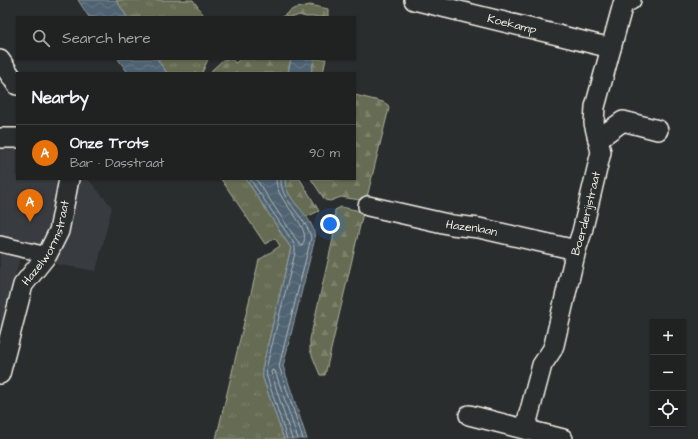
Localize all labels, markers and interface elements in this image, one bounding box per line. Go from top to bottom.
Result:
street label: Koekamp [486,10,539,38]
search box [16,16,356,60]
icon: search [30,27,52,49]
text: Search here [62,28,151,49]
text: Nearby [32,86,89,110]
text: Onze Trots [70,133,149,154]
text: A [41,144,49,162]
text: 90 m [309,144,340,162]
text: Bar · Dasstraat [70,154,164,172]
street label: Boerderijstraat [567,170,605,257]
pin: A [17,189,43,222]
street label: Hazelwormstraat [17,199,73,289]
your location [320,214,340,234]
street label: Hazenlaan [444,215,499,240]
map controls [650,319,686,427]
button: + [650,319,686,355]
button: − [650,355,686,391]
button: locate [650,391,686,427]

